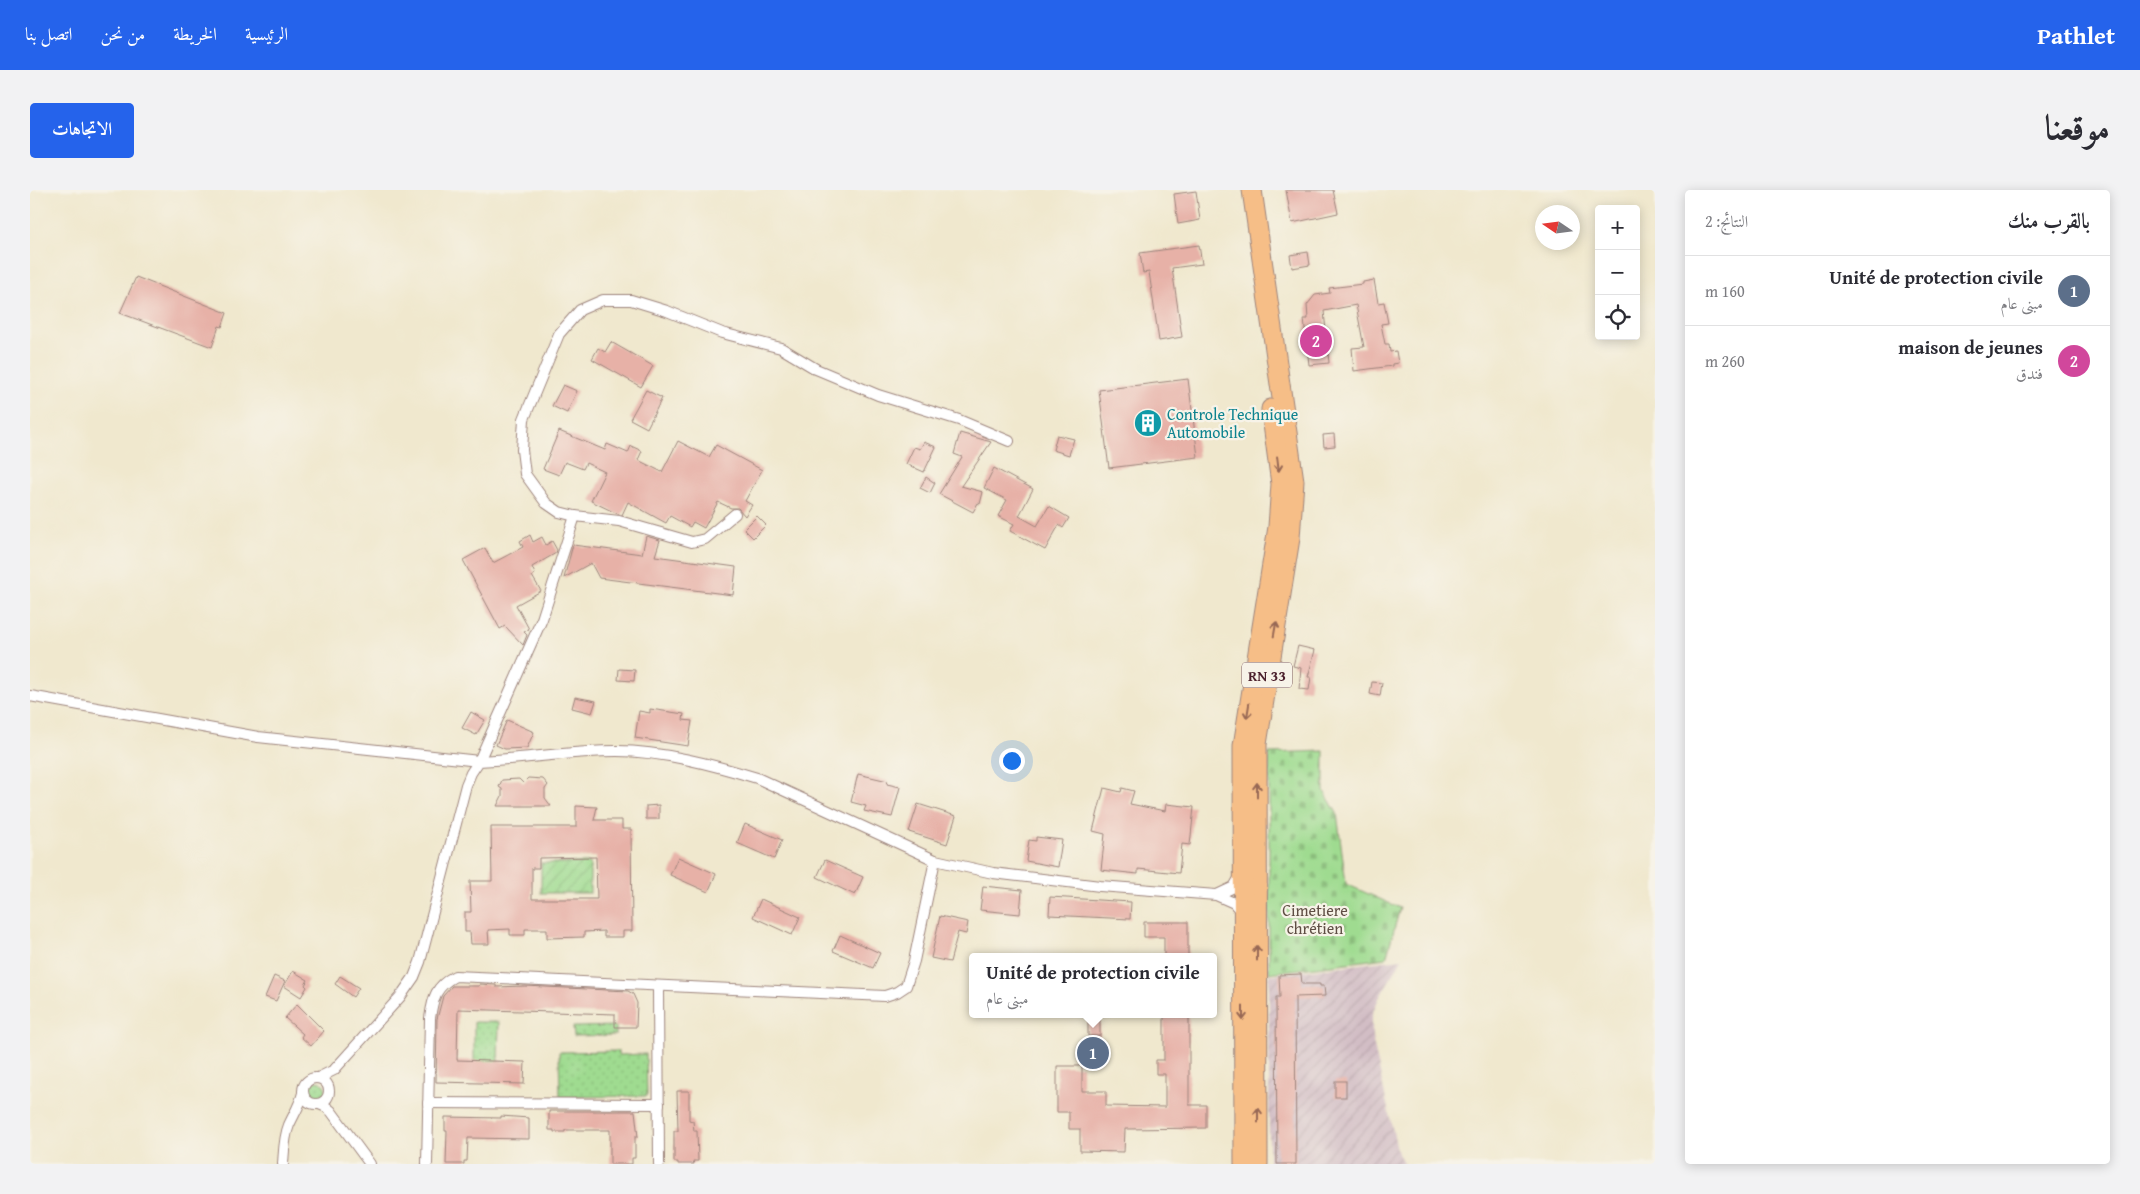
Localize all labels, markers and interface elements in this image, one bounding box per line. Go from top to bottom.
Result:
text: Pathlet [2037,18,2115,53]
text: اتصل بنا [25,20,72,47]
text: من نحن [100,20,145,47]
text: الخريطة [173,20,217,47]
text: الرئيسية [245,20,288,47]
text: موقعنا [2045,101,2110,152]
button: الاتجاهات [30,103,134,158]
north arrow [1535,205,1580,250]
map controls [1595,205,1640,340]
button: + [1595,205,1640,250]
text: بالقرب منك [2008,205,2090,236]
text: النتائج: 2 [1705,209,1748,233]
button: − [1595,250,1640,295]
text: Unité de protection civile [1829,263,2043,291]
text: 160 m [1705,279,1745,303]
text: 1 [2070,279,2078,303]
text: مبنى عام [2001,291,2043,315]
button: locate [1595,295,1640,340]
pin: 2 [1300,322,1332,360]
text: maison de jeunes [1898,333,2043,361]
text: 260 m [1705,349,1745,373]
text: 2 [2070,349,2078,373]
text: فندق [2016,361,2043,385]
place label: Controle Technique Automobile [1167,402,1298,444]
building icon: Controle Technique Automobile [1133,408,1163,438]
one-way arrow [1274,455,1284,471]
one-way arrow [1270,622,1280,638]
road number: RN 33 [1242,662,1292,688]
one-way arrow [1242,702,1252,718]
your location [999,748,1025,774]
one-way arrow [1252,783,1262,799]
park label: Cimetiere chrétien [1282,898,1348,940]
one-way arrow [1252,945,1262,962]
popup [969,953,1217,1018]
text: Unité de protection civile [986,958,1200,986]
text: مبنى عام [986,986,1029,1010]
one-way arrow [1238,1004,1248,1021]
pin: 1 [1077,1034,1109,1072]
one-way arrow [1253,1108,1263,1124]

